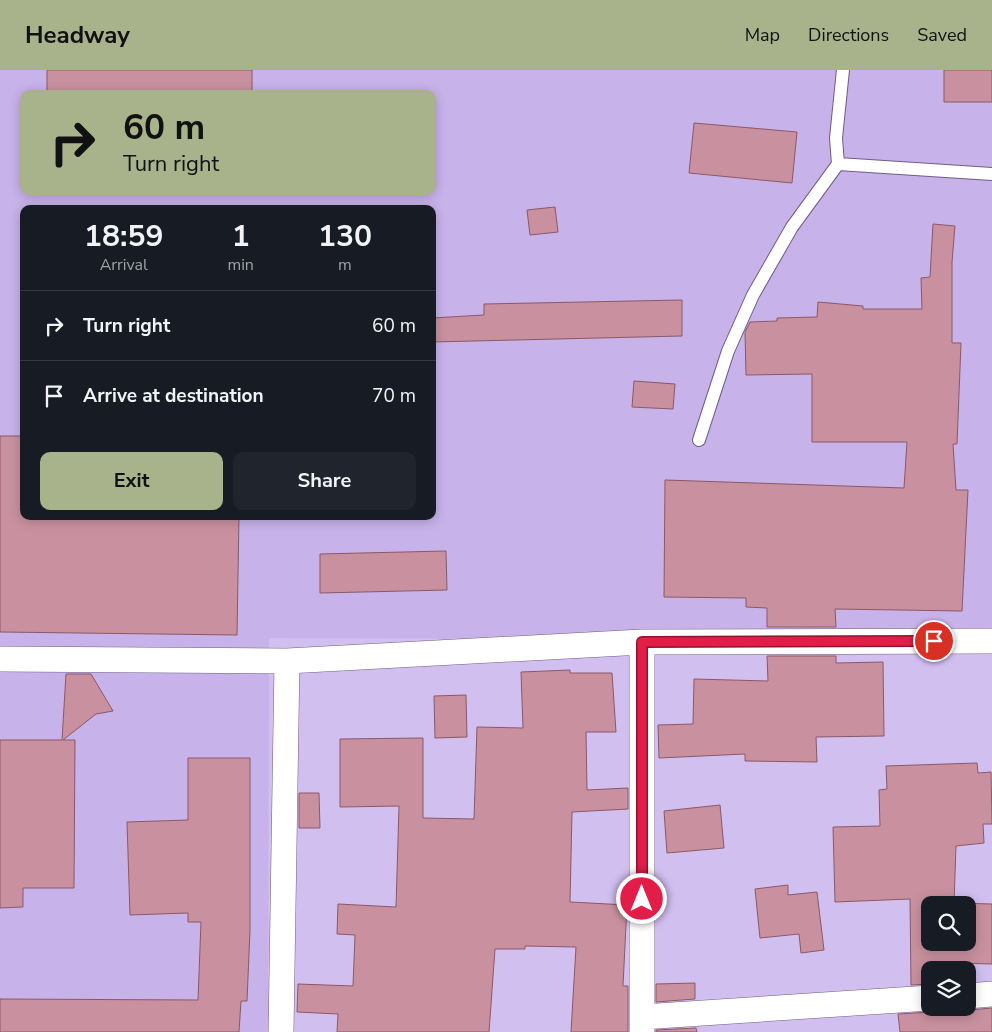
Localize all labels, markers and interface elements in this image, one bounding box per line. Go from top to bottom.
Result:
text: Headway [25,19,130,51]
text: Map [745,23,780,47]
text: Directions [808,23,889,47]
text: Saved [917,23,967,47]
text: 60 m [123,104,205,151]
icon: right [40,110,105,175]
text: Turn right [123,149,219,179]
text: 18:59 [84,216,163,257]
text: 1 [232,216,250,257]
text: 130 [318,216,372,257]
text: Arrival [100,254,148,276]
text: min [227,254,254,276]
text: m [338,254,352,276]
icon: right [40,312,68,340]
text: Turn right [83,313,170,339]
text: 60 m [372,313,416,339]
icon: arrive [40,382,68,410]
text: Arrive at destination [83,383,264,409]
text: 70 m [372,383,416,409]
button: Exit [40,452,223,510]
button: Share [233,452,416,510]
pin [913,620,955,662]
icon: arrive [920,627,948,655]
position arrow [615,872,667,924]
map controls [921,896,976,1016]
button: search [921,896,976,951]
button: layers [921,961,976,1016]

